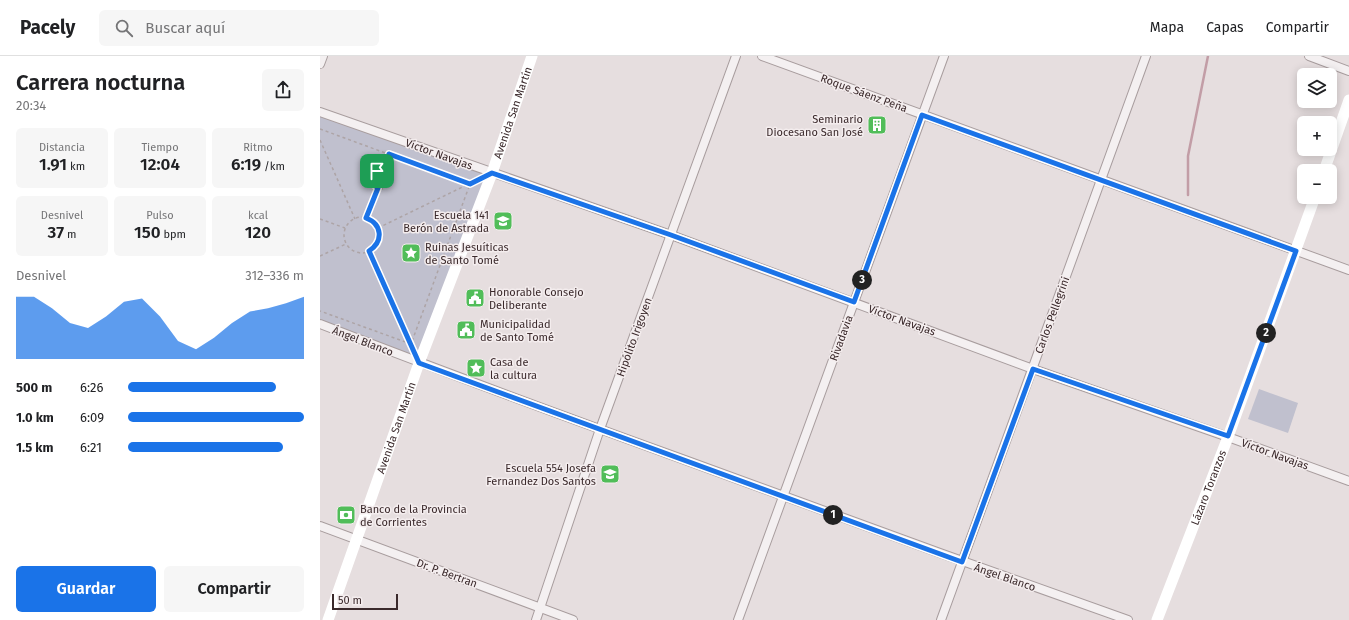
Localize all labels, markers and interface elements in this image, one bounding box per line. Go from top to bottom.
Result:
search box [99,10,379,46]
text: Pacely [20,16,75,39]
icon: search [113,17,135,39]
text: Buscar aquí [145,19,225,37]
text: Mapa [1150,19,1184,36]
text: Capas [1206,19,1244,36]
text: Compartir [1266,19,1329,36]
street label: Avenida San Martín [491,65,535,160]
map controls [1297,68,1337,204]
button: layers [1297,68,1337,108]
text: Carrera nocturna [16,69,185,96]
button: share [262,69,304,111]
street label: Roque Sáenz Peña [819,72,909,115]
text: 20:34 [16,98,46,113]
place label: Seminario Diocesano San José [766,113,863,139]
building icon: Seminario Diocesano San José [866,114,888,136]
button: + [1297,116,1337,156]
street label: Víctor Navajas [403,136,474,173]
text: Distancia [39,141,85,154]
text: Tiempo [141,141,179,154]
text: Ritmo [243,141,273,154]
text: 1.91 [39,154,67,175]
text: 12:04 [140,154,180,175]
text: 6:19 [231,154,261,175]
pin [360,154,394,188]
text: km [67,160,85,173]
text: /km [261,160,285,173]
icon: arrive [366,160,388,182]
button: − [1297,164,1337,204]
text: Desnivel [41,209,83,222]
text: Pulso [146,209,174,222]
text: kcal [248,209,268,222]
place label: Escuela 141 Berón de Astrada [403,209,489,235]
school or university icon: Escuela 141 Berón de Astrada [492,210,514,232]
text: 37 [48,222,64,243]
text: 150 [134,222,161,243]
text: 120 [245,222,271,243]
text: m [64,228,76,241]
text: bpm [161,228,186,241]
place label: Ruinas Jesuíticas de Santo Tomé [425,241,509,267]
place icon: Ruinas Jesuíticas de Santo Tomé [400,242,422,264]
text: Desnivel [16,268,66,283]
text: 312–336 m [245,268,304,283]
pin: 3 [852,270,872,290]
text: 3 [859,273,865,286]
street label: Carlos Pellegrini [1033,275,1072,355]
place label: Honorable Consejo Deliberante [489,286,584,312]
public building icon: Honorable Consejo Deliberante [464,287,486,309]
street label: Hipólito Irigoyen [614,296,655,379]
street label: Víctor Navajas [866,302,937,339]
street label: Rivadavia [827,313,856,363]
place label: Municipalidad de Santo Tomé [480,318,554,344]
public building icon: Municipalidad de Santo Tomé [455,319,477,341]
street label: Ángel Blanco [331,323,395,359]
pin: 2 [1256,323,1276,343]
text: 2 [1263,326,1269,339]
place label: Casa de la cultura [490,356,537,382]
place icon: Casa de la cultura [465,357,487,379]
text: 500 m [16,380,52,395]
text: 6:26 [80,380,103,395]
street label: Avenida San Martín [374,380,419,475]
text: 1.0 km [16,410,54,425]
text: 6:09 [80,410,104,425]
street label: Víctor Navajas [1239,436,1310,473]
text: 1.5 km [16,440,54,455]
text: 6:21 [80,440,102,455]
street label: Lázaro Toranzos [1188,448,1229,527]
place label: Escuela 554 Josefa Fernandez Dos Santos [486,462,596,488]
school or university icon: Escuela 554 Josefa Fernandez Dos Santos [599,463,621,485]
place label: Banco de la Provincia de Corrientes [360,503,467,529]
bank icon: Banco de la Provincia de Corrientes [335,504,357,526]
pin: 1 [823,505,843,525]
text: 1 [830,508,836,521]
street label: Dr. P. Bertran [415,556,479,590]
street label: Ángel Blanco [972,560,1038,594]
button: Guardar [16,566,156,612]
button: Compartir [164,566,304,612]
scale bar [332,592,398,611]
text: 50 m [338,594,362,607]

